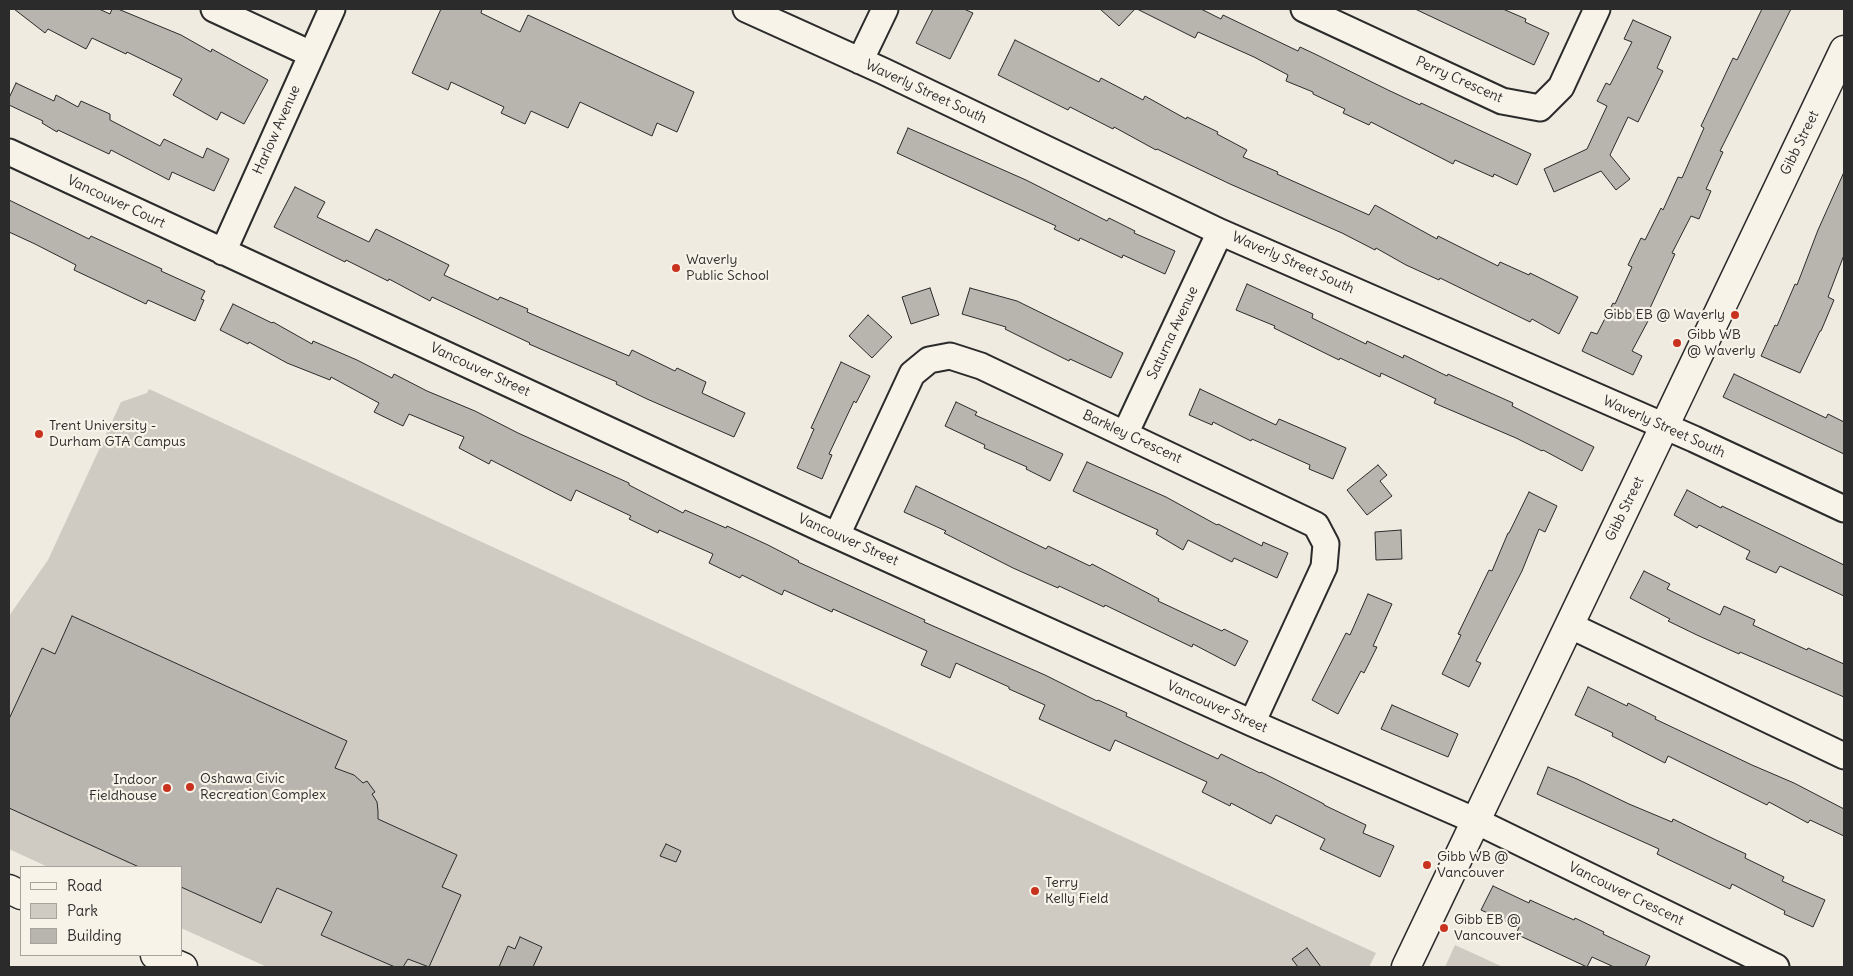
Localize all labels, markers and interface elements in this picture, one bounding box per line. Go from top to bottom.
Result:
street label: Perry Crescent [1413,53,1505,107]
street label: Waverly Street South [863,56,989,128]
street label: Harlow Avenue [250,83,304,177]
street label: Gibb Street [1777,108,1823,178]
street label: Vancouver Court [64,172,168,232]
street label: Waverly Street South [1229,228,1357,298]
place label: Waverly Public School [686,252,769,284]
marker: Waverly Public School [670,262,682,274]
street label: Saturna Avenue [1144,284,1202,382]
place label: Gibb EB @ Waverly [1603,307,1725,323]
marker: Gibb EB @ Waverly [1729,309,1741,321]
place label: Gibb WB @ Waverly [1687,327,1756,360]
marker: Gibb WB @ Waverly [1671,337,1683,349]
street label: Vancouver Street [427,340,533,400]
street label: Waverly Street South [1600,392,1728,462]
street label: Barkley Crescent [1080,407,1184,467]
place label: Trent University - Durham GTA Campus [49,418,186,451]
marker: Trent University - Durham GTA Campus [33,428,45,440]
street label: Gibb Street [1602,474,1648,544]
street label: Vancouver Street [795,510,901,570]
street label: Vancouver Street [1164,677,1270,737]
place label: Oshawa Civic Recreation Complex [200,771,326,804]
place label: Indoor Fieldhouse [89,772,157,804]
marker: Oshawa Civic Recreation Complex [184,781,196,793]
marker: Indoor Fieldhouse [161,782,173,794]
place label: Gibb WB @ Vancouver [1437,849,1508,882]
marker: Gibb WB @ Vancouver [1421,859,1433,871]
street label: Vancouver Crescent [1566,859,1686,929]
legend [20,866,182,956]
place label: Terry Kelly Field [1045,875,1108,908]
text: Road [67,876,102,895]
marker: Terry Kelly Field [1029,885,1041,897]
text: Park [67,901,98,920]
place label: Gibb EB @ Vancouver [1454,912,1521,944]
marker: Gibb EB @ Vancouver [1438,922,1450,934]
text: Building [67,926,122,945]

